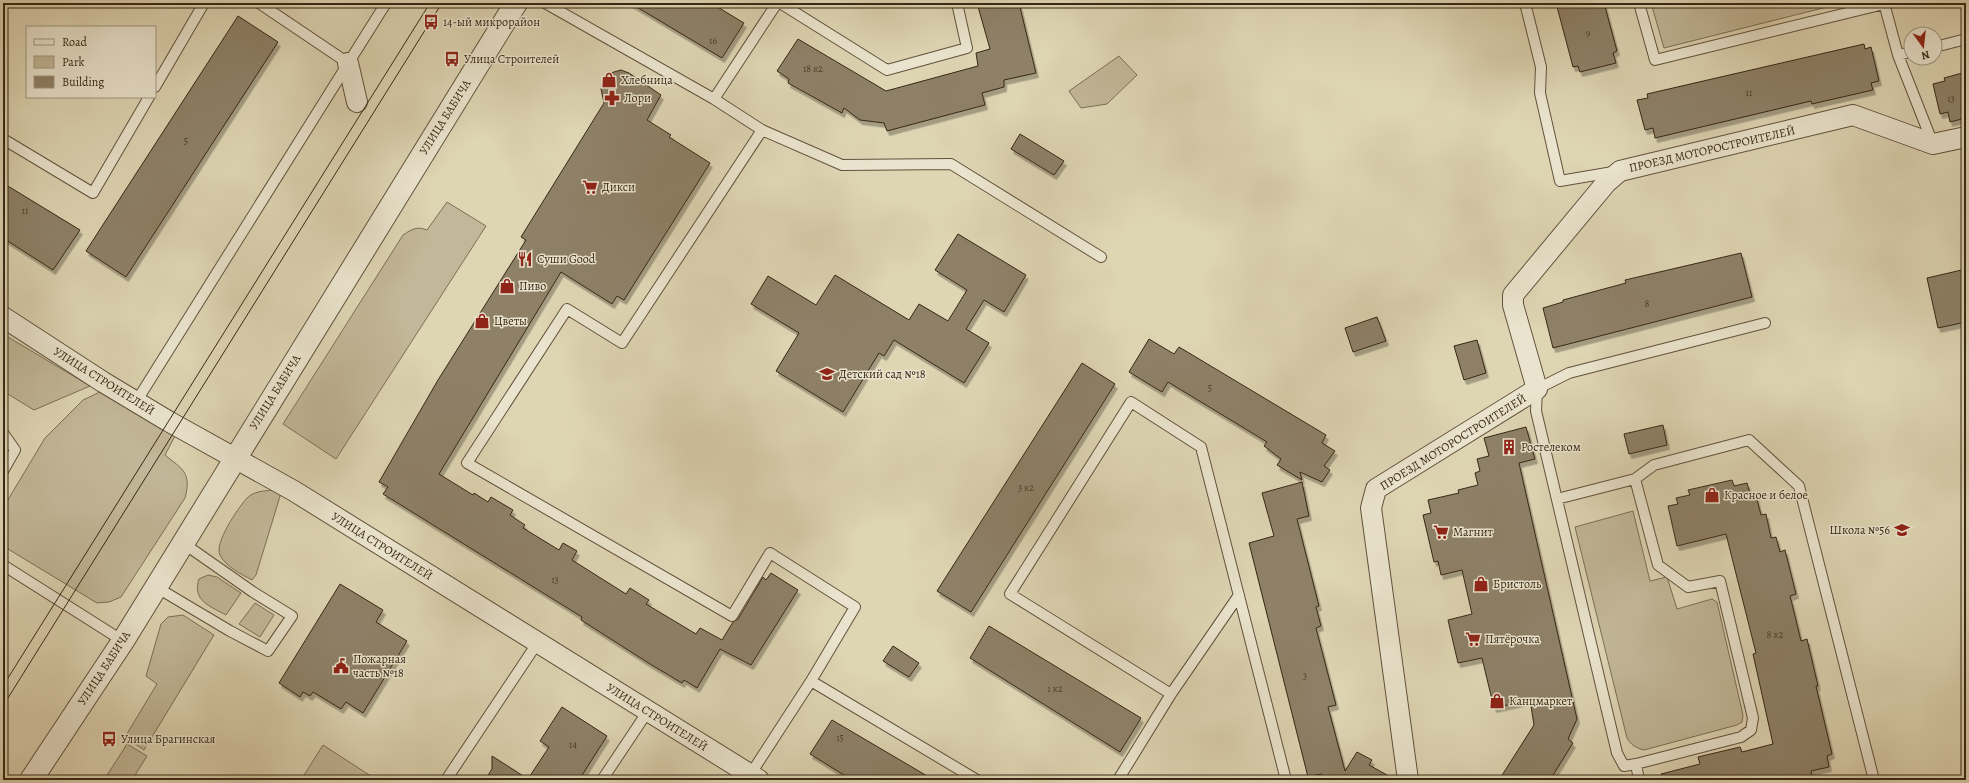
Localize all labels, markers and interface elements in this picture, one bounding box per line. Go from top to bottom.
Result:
bus stop icon: 14-ый микрорайон [422,13,440,31]
place label: 14-ый микрорайон [443,14,540,30]
legend [26,26,156,98]
house number: 9 [1586,26,1591,39]
north arrow [1903,26,1943,66]
text: Road [62,34,88,50]
house number: 16 [709,34,717,47]
text: N [1920,47,1931,63]
bus stop icon: Улица Строителей [443,50,461,68]
place label: Улица Строителей [464,51,559,67]
text: Park [62,54,85,70]
house number: 18 к2 [803,62,823,75]
shop icon: Хлебница [600,71,618,89]
place label: Хлебница [621,72,673,88]
text: Building [62,74,104,90]
street label: УЛИЦА БАБИЧА [416,76,475,158]
house number: 11 [1746,86,1753,99]
pharmacy icon: Лори [603,89,621,107]
place label: Лори [624,90,651,106]
house number: 13 [1947,92,1955,105]
street label: ПРОЕЗД МОТОРОСТРОИТЕЛЕЙ [1627,122,1797,176]
house number: 5 [184,134,188,147]
supermarket icon: Дикси [581,178,599,196]
place label: Дикси [602,179,635,195]
house number: 11 [22,204,29,217]
restaurant icon: Суши Good [516,250,534,268]
place label: Суши Good [537,251,596,267]
shop icon: Пиво [498,277,516,295]
place label: Пиво [519,278,546,294]
house number: 8 [1645,297,1650,310]
shop icon: Цветы [473,312,491,330]
place label: Цветы [494,313,527,329]
street label: УЛИЦА СТРОИТЕЛЕЙ [50,343,158,419]
street label: УЛИЦА БАБИЧА [246,351,305,433]
school or university icon: Детский сад №18 [818,365,836,383]
place label: Детский сад №18 [839,366,926,382]
house number: 5 [1208,381,1212,394]
street label: ПРОЕЗД МОТОРОСТРОИТЕЛЕЙ [1377,390,1529,494]
building icon: Ростелеком [1500,438,1518,456]
place label: Ростелеком [1521,439,1581,455]
house number: 3 к2 [1018,481,1034,494]
shop icon: Красное и белое [1703,486,1721,504]
place label: Красное и белое [1724,487,1808,503]
street label: УЛИЦА СТРОИТЕЛЕЙ [328,508,436,584]
school or university icon: Школа №56 [1893,521,1911,539]
place label: Школа №56 [1829,522,1890,538]
supermarket icon: Магнит [1432,523,1450,541]
place label: Магнит [1453,524,1494,540]
house number: 13 [551,573,559,586]
shop icon: Бристоль [1472,575,1490,593]
place label: Бристоль [1493,576,1542,592]
street label: УЛИЦА БАБИЧА [74,627,135,708]
house number: 8 к2 [1767,628,1784,641]
supermarket icon: Пятёрочка [1464,630,1482,648]
place label: Пятёрочка [1485,631,1540,647]
place label: Пожарная часть №18 [353,651,406,681]
public building icon: Пожарная часть №18 [332,657,350,675]
house number: 3 [1303,669,1307,682]
street label: УЛИЦА СТРОИТЕЛЕЙ [603,679,711,755]
house number: 1 к2 [1047,682,1063,695]
shop icon: Канцмаркет [1488,692,1506,710]
place label: Канцмаркет [1509,693,1573,709]
bus stop icon: Улица Брагинская [100,730,118,748]
place label: Улица Брагинская [121,731,216,747]
house number: 15 [836,731,844,744]
house number: 14 [569,738,577,751]

